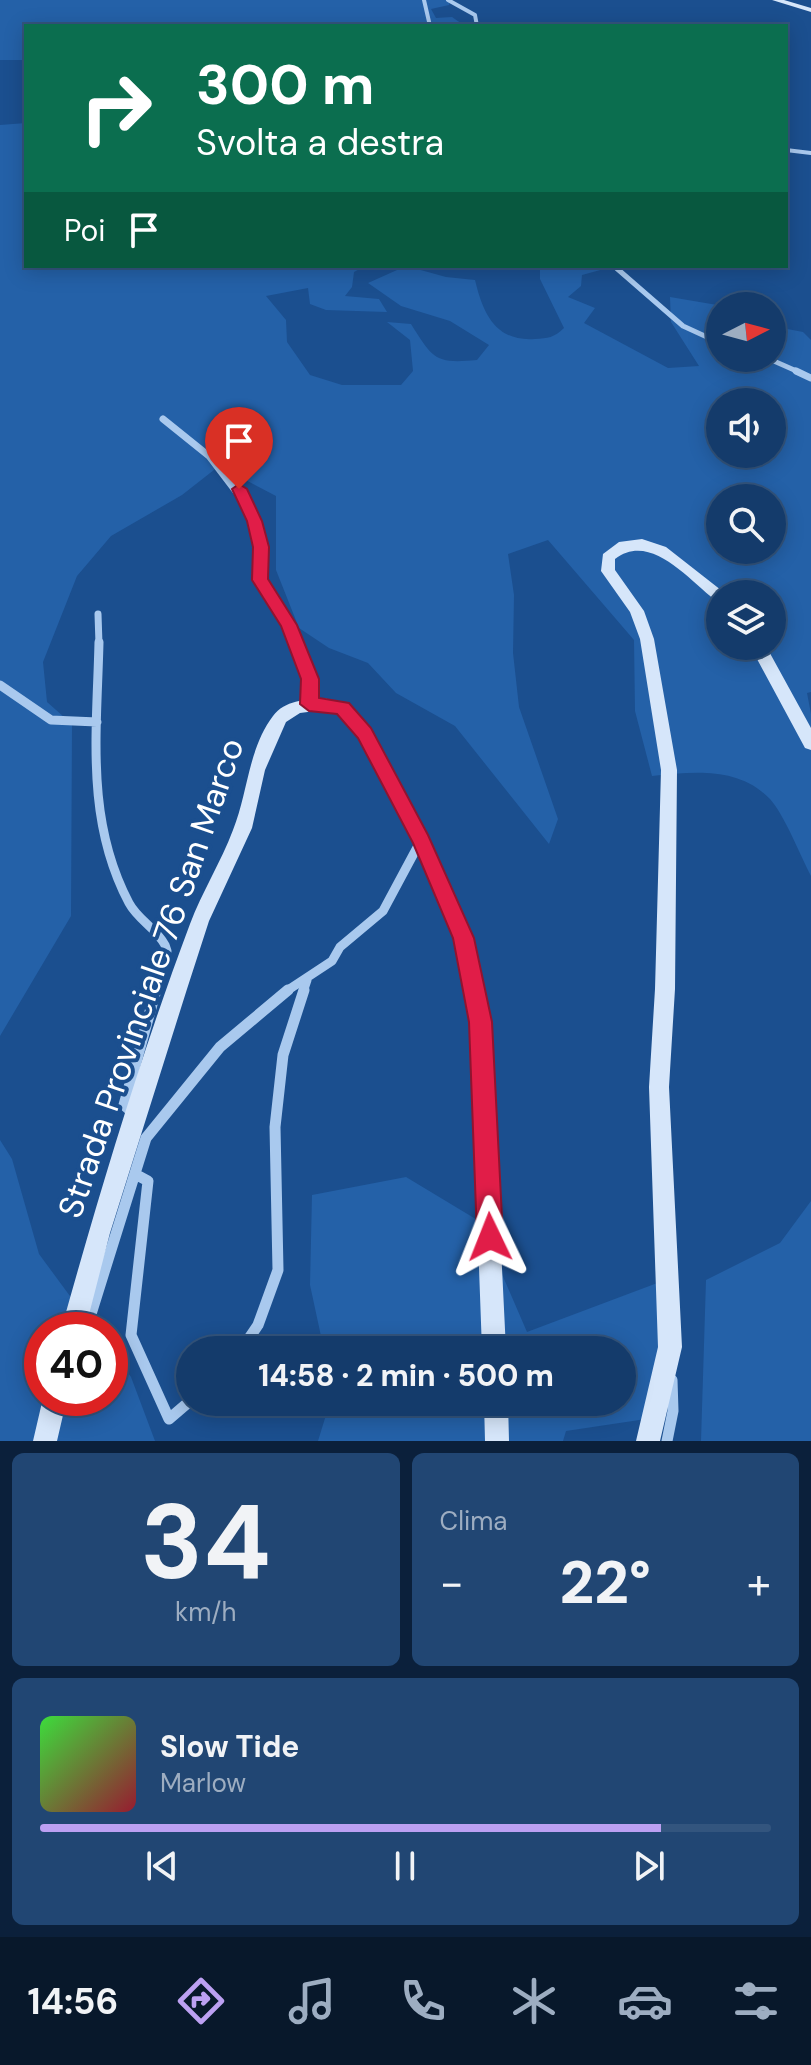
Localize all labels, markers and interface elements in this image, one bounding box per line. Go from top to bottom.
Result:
text: 300 m [196,48,374,121]
icon: right [64,56,168,160]
text: Svolta a destra [196,119,444,166]
icon: arrive [122,208,166,252]
text: Poi [64,211,106,250]
north arrow [706,292,786,372]
map controls [706,292,786,660]
button: sound [706,388,786,468]
pin [205,407,273,489]
icon: arrive [217,419,261,463]
button: search [706,484,786,564]
button: layers [706,580,786,660]
street label: Strada Provinciale 76 San Marco [48,732,254,1224]
position arrow [448,1195,532,1279]
speed limit sign: 40 [24,1312,128,1416]
text: 14:58 · 2 min · 500 m [258,1356,554,1395]
text: 34 [141,1475,271,1610]
text: Clima [440,1504,508,1538]
text: 22° [560,1543,651,1622]
text: − [440,1554,464,1612]
text: + [747,1554,771,1612]
text: km/h [175,1595,236,1629]
text: Slow Tide [160,1727,299,1766]
text: Marlow [160,1766,246,1800]
icon: previous [140,1844,184,1888]
icon: pause [383,1844,427,1888]
icon: next [627,1844,671,1888]
icon: directions [173,1973,229,2029]
icon: music [284,1973,340,2029]
icon: phone [395,1973,451,2029]
icon: climate [506,1973,562,2029]
icon: car [617,1973,673,2029]
icon: filters [728,1973,784,2029]
text: 14:56 [27,1978,118,2025]

